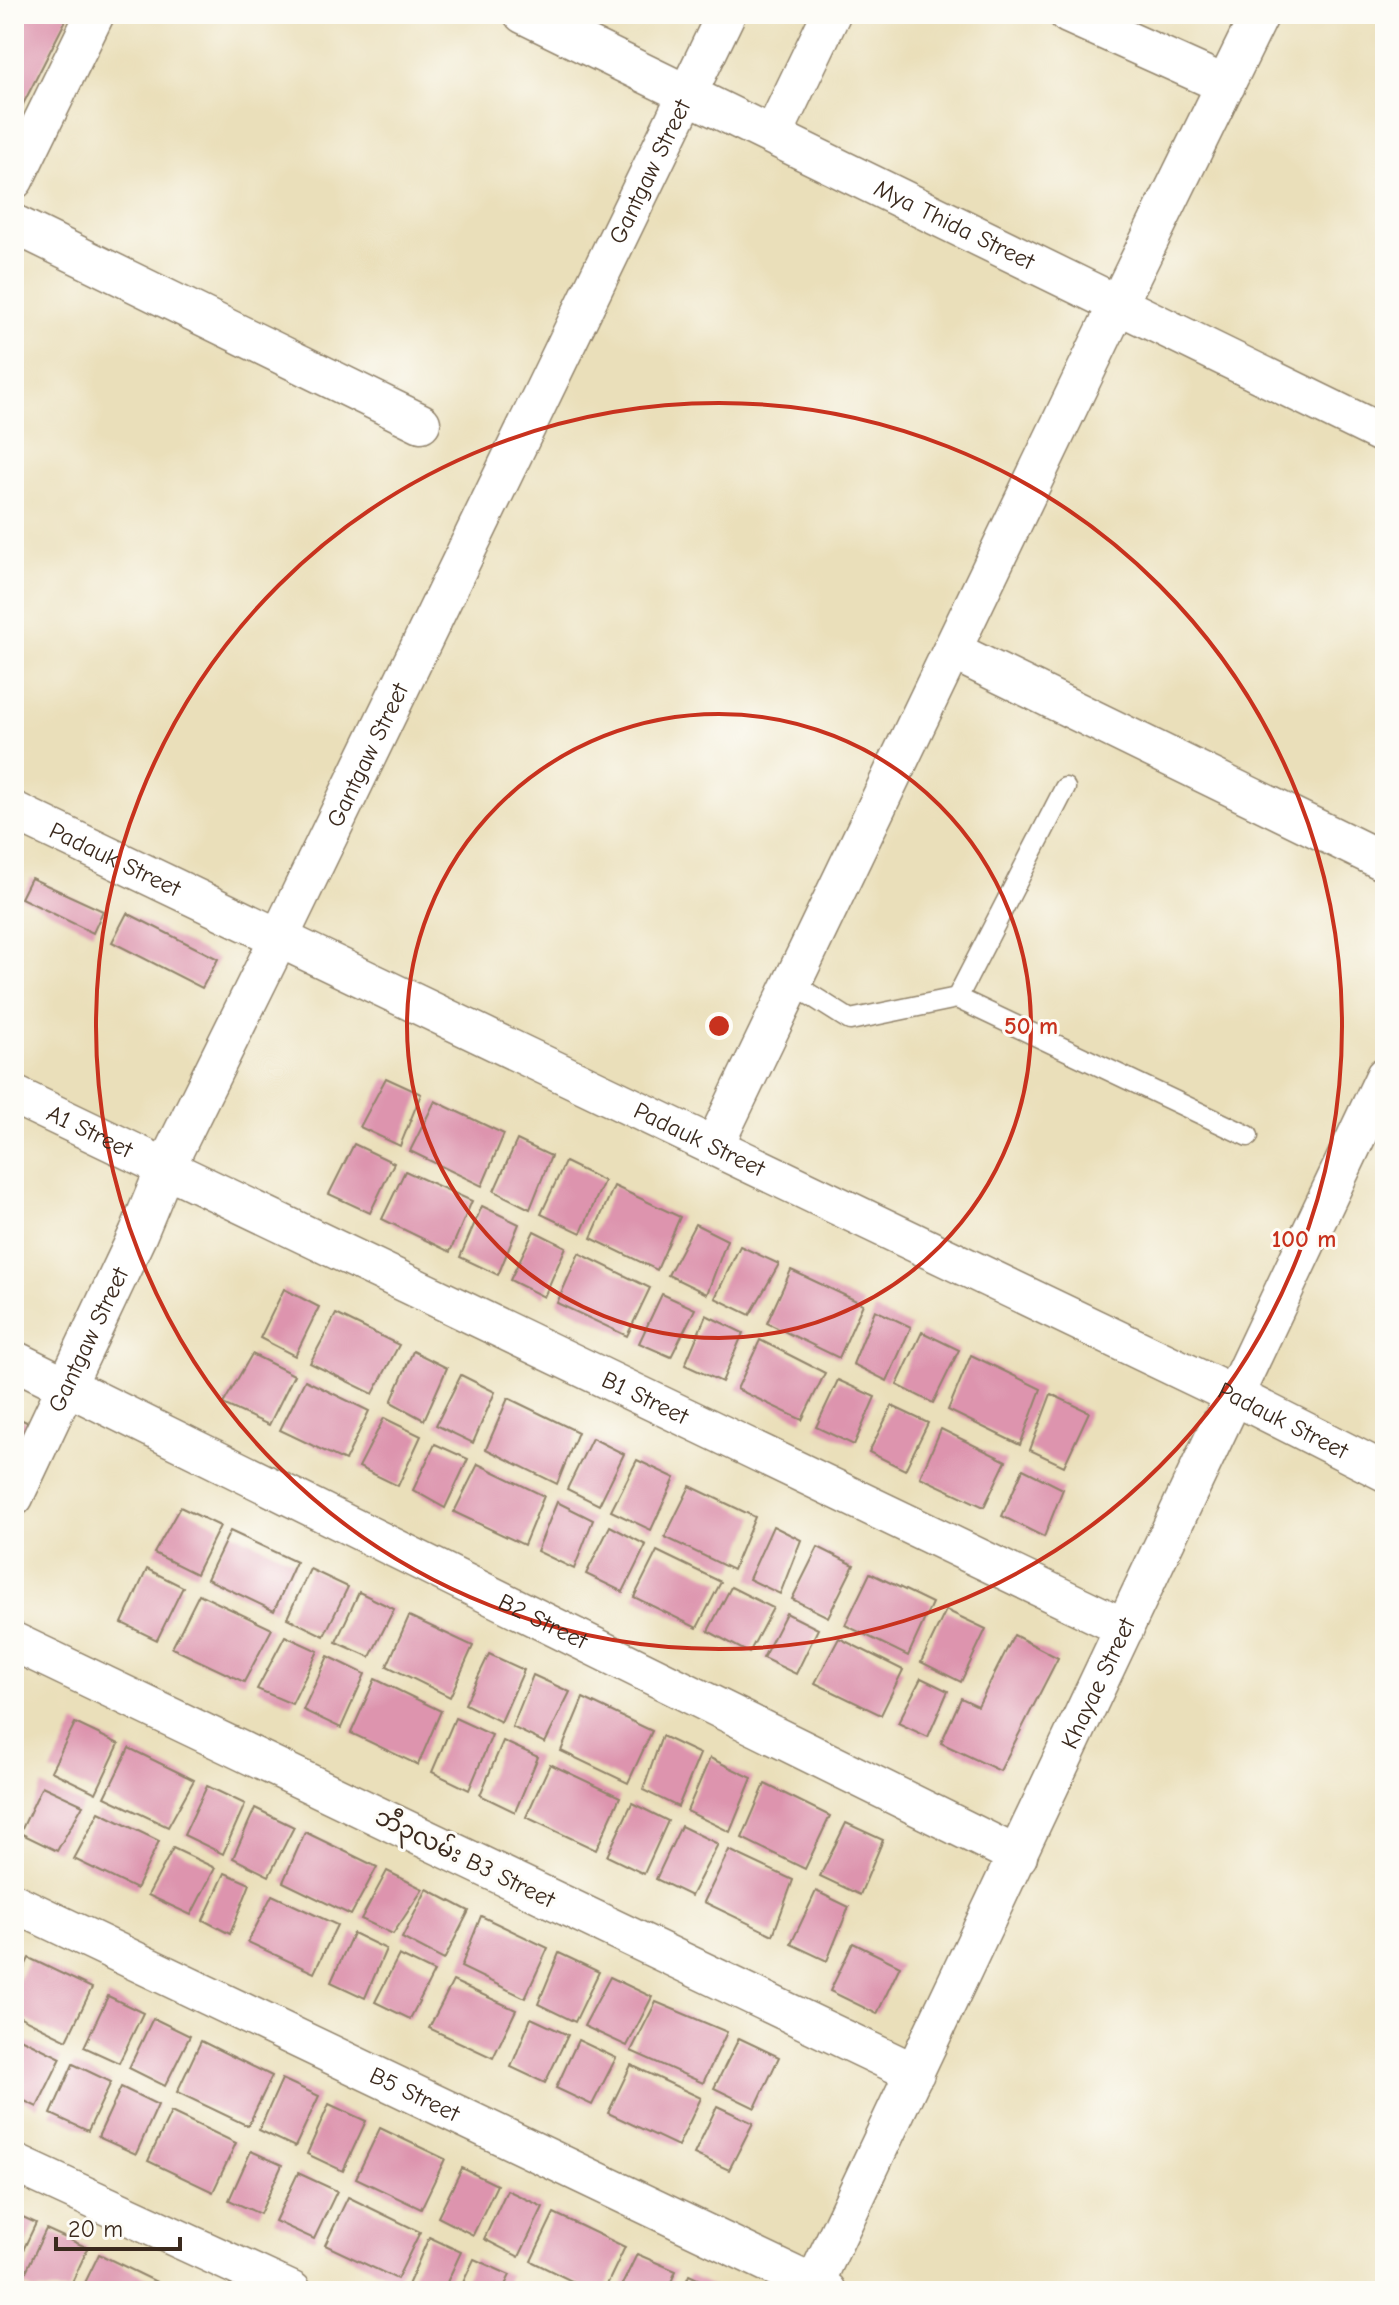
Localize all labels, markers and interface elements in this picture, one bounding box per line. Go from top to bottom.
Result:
street label: Gantgaw Street [603,94,697,248]
street label: Mya Thida Street [870,174,1040,276]
street label: Gantgaw Street [321,677,415,832]
street label: Padauk Street [45,816,186,903]
centre of rings [705,1012,733,1040]
text: 50 m [1004,1012,1058,1040]
street label: Padauk Street [629,1096,770,1183]
street label: A1 Street [42,1099,138,1164]
text: 100 m [1272,1225,1336,1253]
street label: Gantgaw Street [42,1262,135,1416]
street label: B1 Street [597,1365,694,1431]
street label: Padauk Street [1214,1376,1354,1466]
street label: B2 Street [494,1588,593,1656]
street label: Khayae Street [1055,1612,1141,1753]
street label: ဘီ၃လမ်း B3 Street [368,1801,561,1919]
street label: B5 Street [365,2061,465,2128]
scale bar [56,2201,180,2251]
text: 20 m [68,2215,123,2243]

